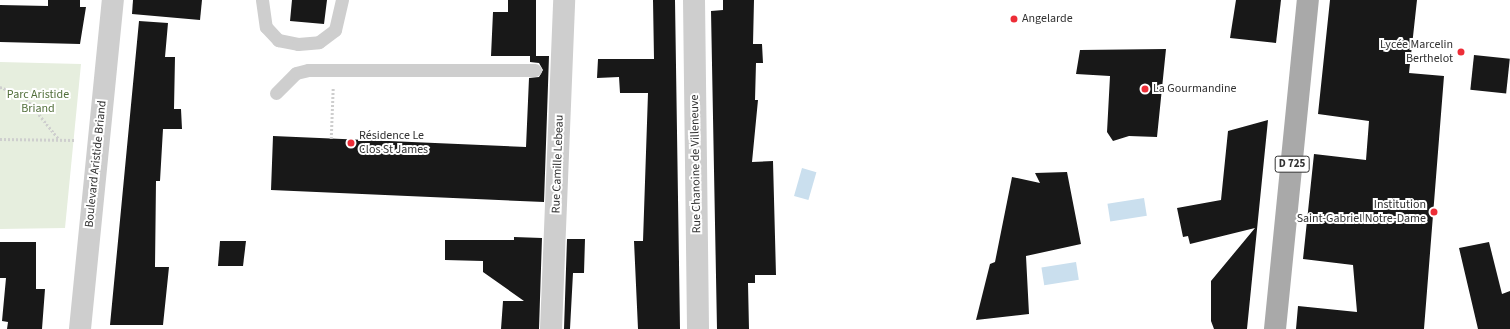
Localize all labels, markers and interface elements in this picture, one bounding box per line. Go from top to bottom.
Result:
place label: Angelarde [1022,12,1073,26]
marker: Angelarde [1009,14,1019,24]
place label: Lycée Marcelin Berthelot [1380,38,1453,66]
marker: Lycée Marcelin Berthelot [1456,47,1466,57]
place label: La Gourmandine [1153,82,1237,96]
marker: La Gourmandine [1140,84,1150,94]
park label: Parc Aristide Briand [7,88,69,116]
street label: Rue Chanoine de Villeneuve [688,94,704,234]
street label: Boulevard Aristide Briand [82,100,110,228]
street label: Rue Camille Lebeau [549,114,567,214]
place label: Résidence Le Clos St James [359,129,428,157]
marker: Résidence Le Clos St James [346,138,356,148]
road number: D 725 [1274,155,1310,173]
place label: Institution Saint-Gabriel Notre-Dame [1297,198,1426,226]
marker: Institution Saint-Gabriel Notre-Dame [1429,207,1439,217]

